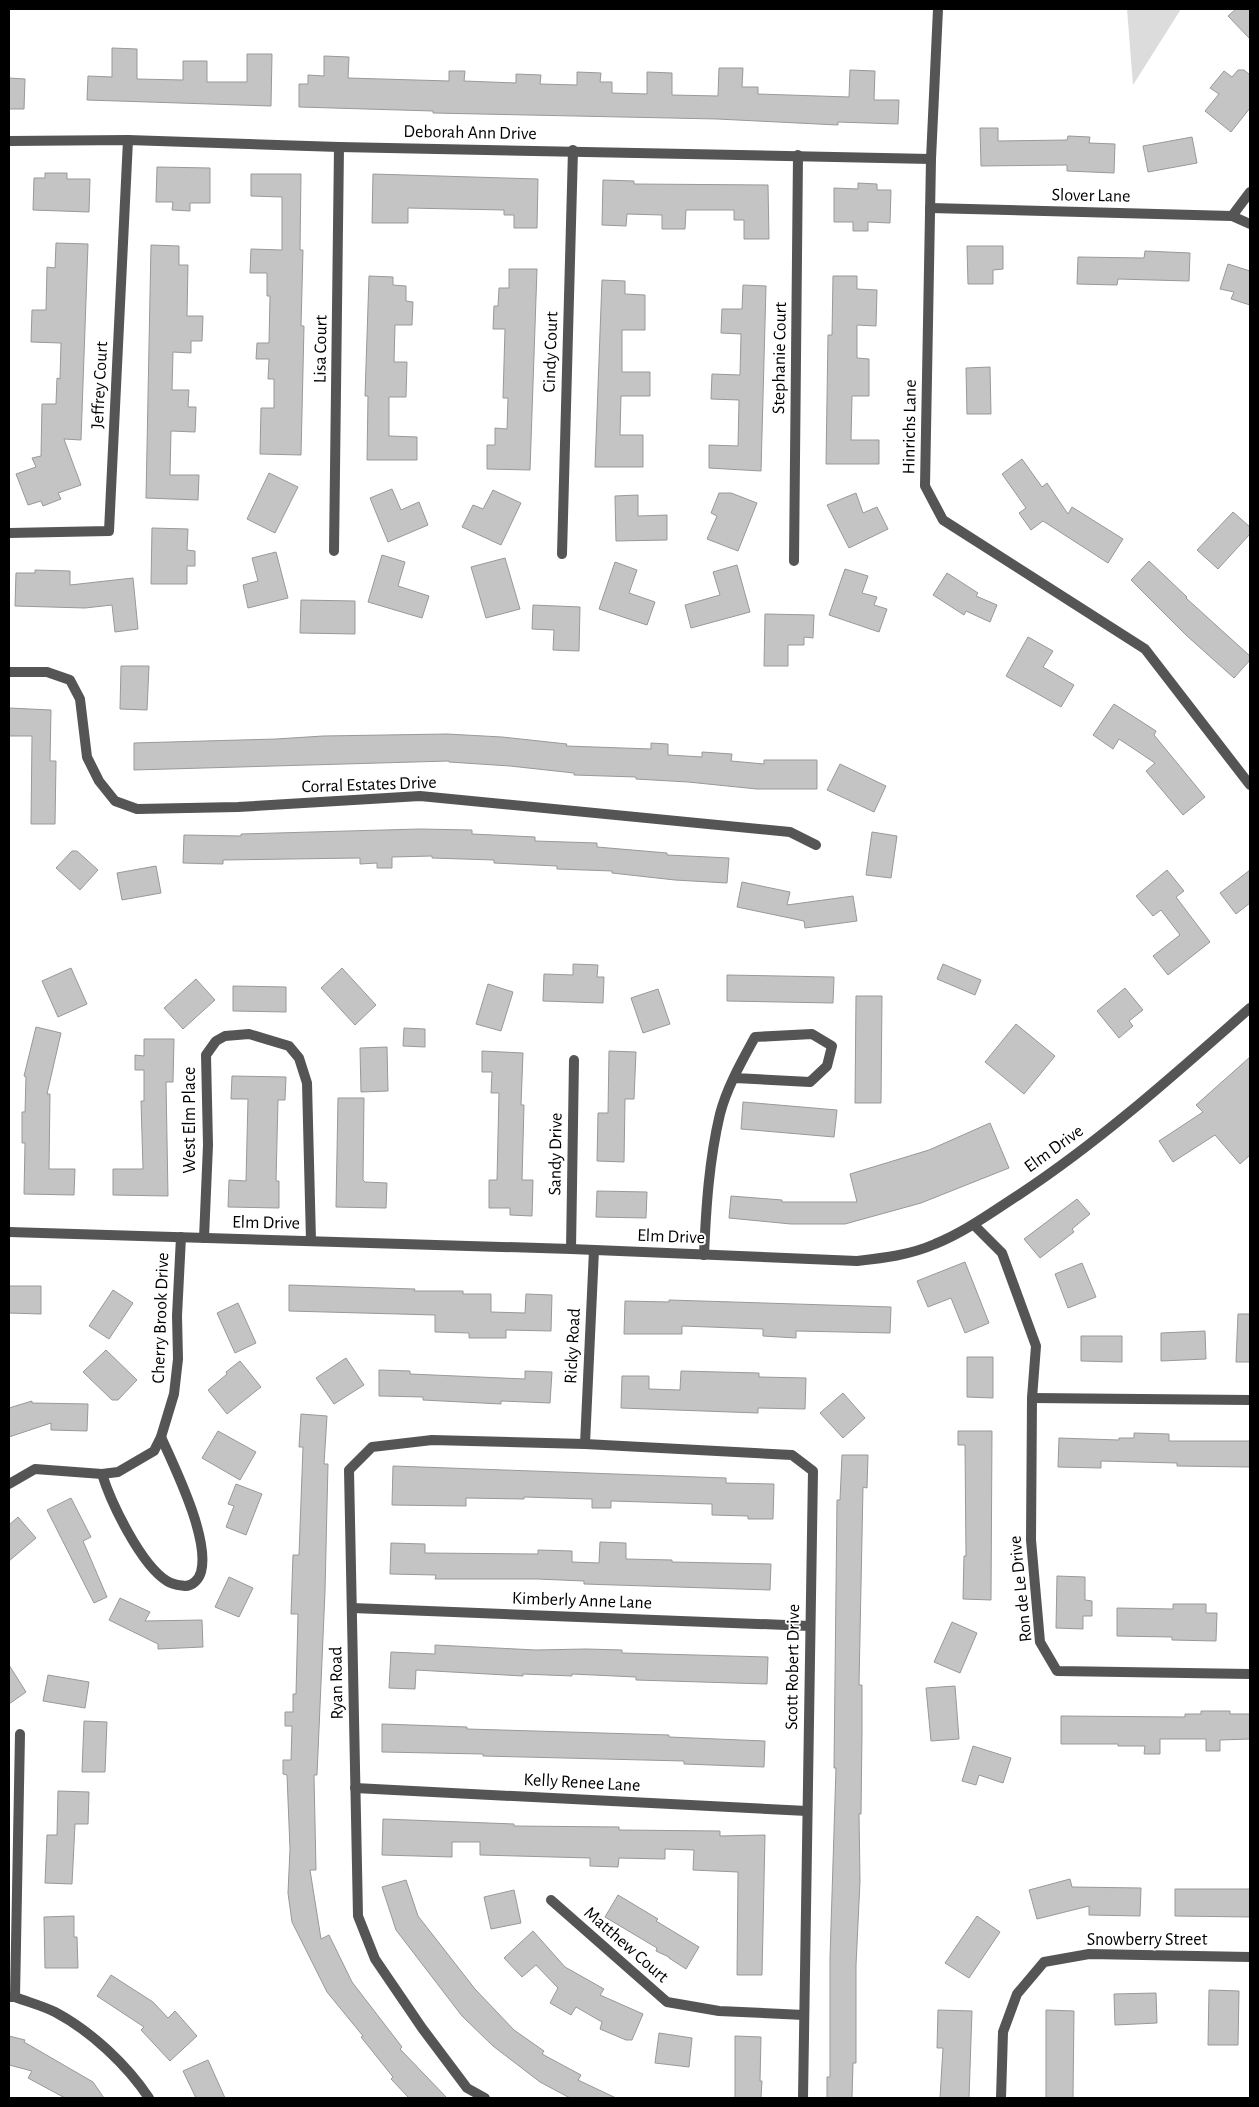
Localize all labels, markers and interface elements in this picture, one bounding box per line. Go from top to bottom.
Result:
street label: Deborah Ann Drive [403,123,537,143]
street label: Slover Lane [1051,186,1131,206]
street label: Stephanie Court [770,301,790,414]
street label: Cindy Court [541,311,561,393]
street label: Lisa Court [311,315,331,383]
street label: Jeffrey Court [89,341,111,429]
street label: Hinrichs Lane [900,379,920,475]
street label: Corral Estates Drive [301,774,437,796]
street label: West Elm Place [181,1067,199,1173]
street label: Sandy Drive [546,1112,566,1196]
street label: Elm Drive [1021,1122,1087,1176]
street label: Elm Drive [232,1213,300,1233]
street label: Elm Drive [637,1227,705,1247]
street label: Cherry Brook Drive [150,1252,172,1384]
street label: Ricky Road [562,1308,584,1384]
street label: Ron de Le Drive [1006,1535,1036,1643]
street label: Kimberly Anne Lane [512,1590,652,1612]
street label: Scott Robert Drive [783,1604,803,1730]
street label: Ryan Road [327,1646,347,1720]
street label: Kelly Renee Lane [523,1771,641,1795]
street label: Matthew Court [580,1904,672,1986]
street label: Snowberry Street [1087,1931,1208,1949]

